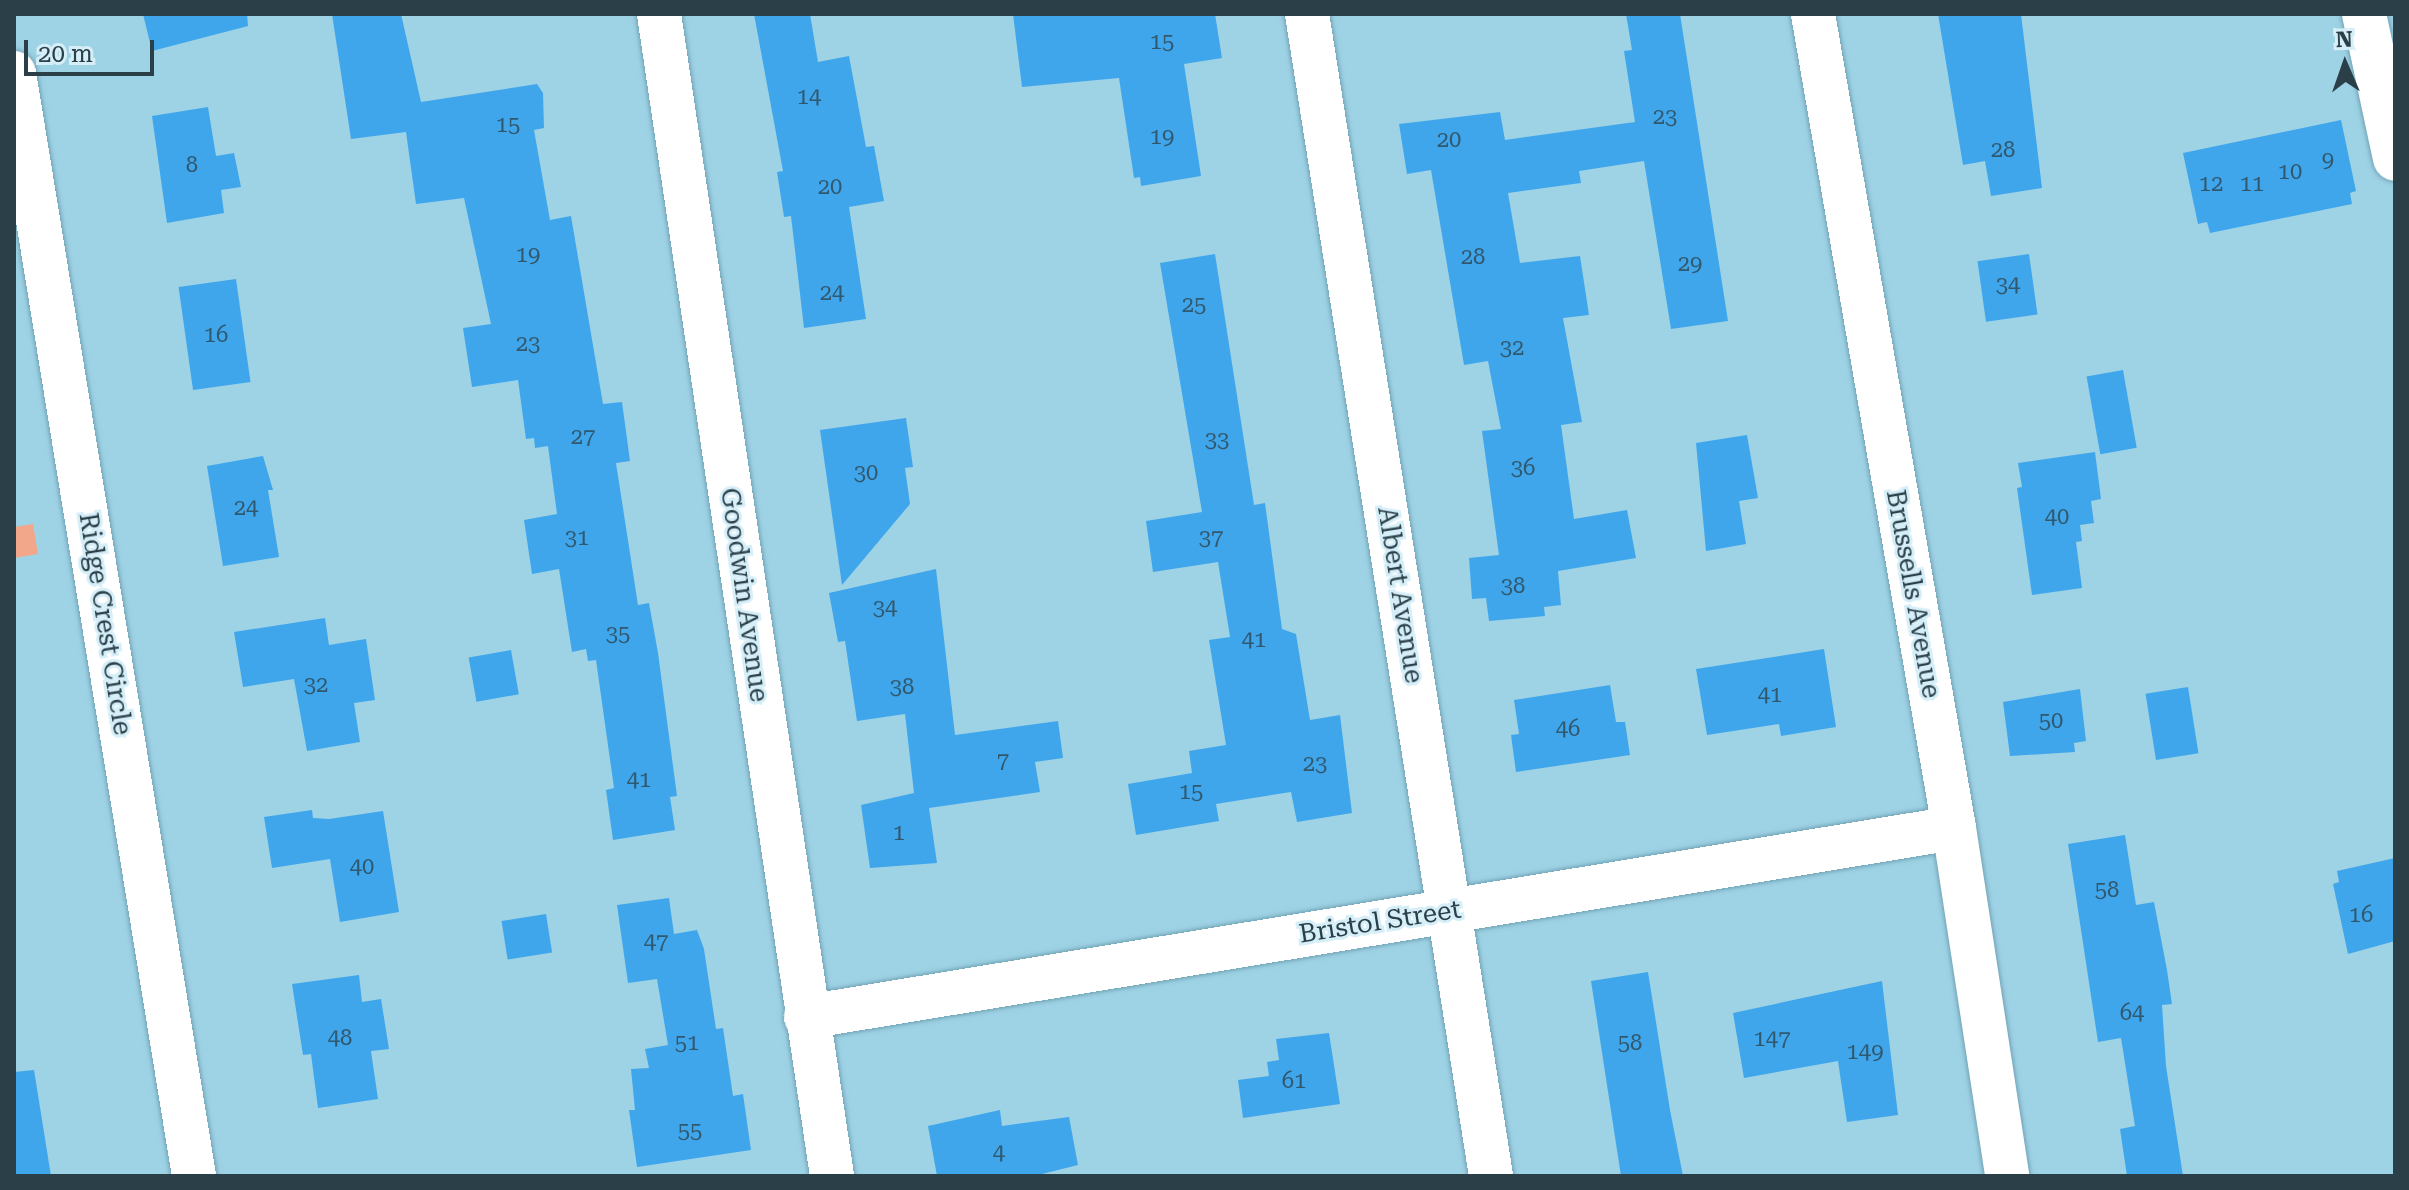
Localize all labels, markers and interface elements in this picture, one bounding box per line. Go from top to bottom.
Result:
scale bar [28,24,158,74]
north arrow [2305,24,2385,104]
text: N [2335,27,2353,52]
house number: 15 [1150,29,1174,55]
text: 20 m [38,40,93,68]
house number: 14 [797,84,821,110]
house number: 23 [1653,104,1677,130]
house number: 15 [496,112,520,138]
house number: 19 [1150,124,1174,150]
house number: 20 [1437,127,1461,153]
house number: 28 [1991,137,2015,163]
house number: 9 [2322,147,2334,173]
house number: 8 [186,152,198,178]
house number: 10 [2278,159,2302,185]
house number: 12 [2199,171,2223,197]
house number: 11 [2240,171,2264,197]
house number: 20 [818,174,842,200]
house number: 19 [516,242,540,268]
house number: 28 [1461,244,1485,270]
house number: 29 [1678,251,1702,277]
house number: 34 [1996,272,2020,298]
house number: 24 [820,280,844,306]
house number: 25 [1182,292,1206,318]
house number: 16 [204,322,228,348]
house number: 23 [516,331,540,357]
house number: 32 [1500,335,1524,361]
house number: 27 [571,424,595,450]
house number: 33 [1205,427,1229,453]
house number: 36 [1511,455,1535,481]
house number: 30 [854,460,878,486]
street label: Goodwin Avenue [714,486,774,704]
street label: Brussells Avenue [1879,487,1947,701]
house number: 24 [234,495,258,521]
house number: 40 [2045,504,2069,530]
street label: Albert Avenue [1371,505,1429,685]
street label: Ridge Crest Circle [72,511,138,737]
house number: 31 [565,525,589,551]
house number: 37 [1199,525,1223,551]
house number: 38 [1501,573,1525,599]
house number: 34 [873,595,897,621]
house number: 35 [606,621,630,647]
house number: 41 [1242,627,1266,653]
house number: 32 [304,672,328,698]
house number: 38 [890,674,914,700]
house number: 41 [1758,682,1782,708]
house number: 50 [2039,708,2063,734]
house number: 46 [1556,716,1580,742]
house number: 7 [997,748,1009,774]
house number: 23 [1303,751,1327,777]
house number: 41 [627,767,651,793]
house number: 15 [1179,779,1203,805]
house number: 1 [893,820,905,846]
house number: 40 [350,854,374,880]
house number: 58 [2095,877,2119,903]
street label: Bristol Street [1297,894,1463,950]
house number: 16 [2349,902,2373,928]
house number: 47 [644,929,668,955]
house number: 64 [2120,1000,2144,1026]
house number: 48 [328,1025,352,1051]
house number: 147 [1754,1026,1790,1052]
house number: 51 [675,1030,699,1056]
house number: 58 [1618,1030,1642,1056]
house number: 149 [1847,1039,1883,1065]
house number: 61 [1282,1068,1306,1094]
house number: 55 [678,1118,702,1144]
house number: 4 [993,1140,1005,1166]

